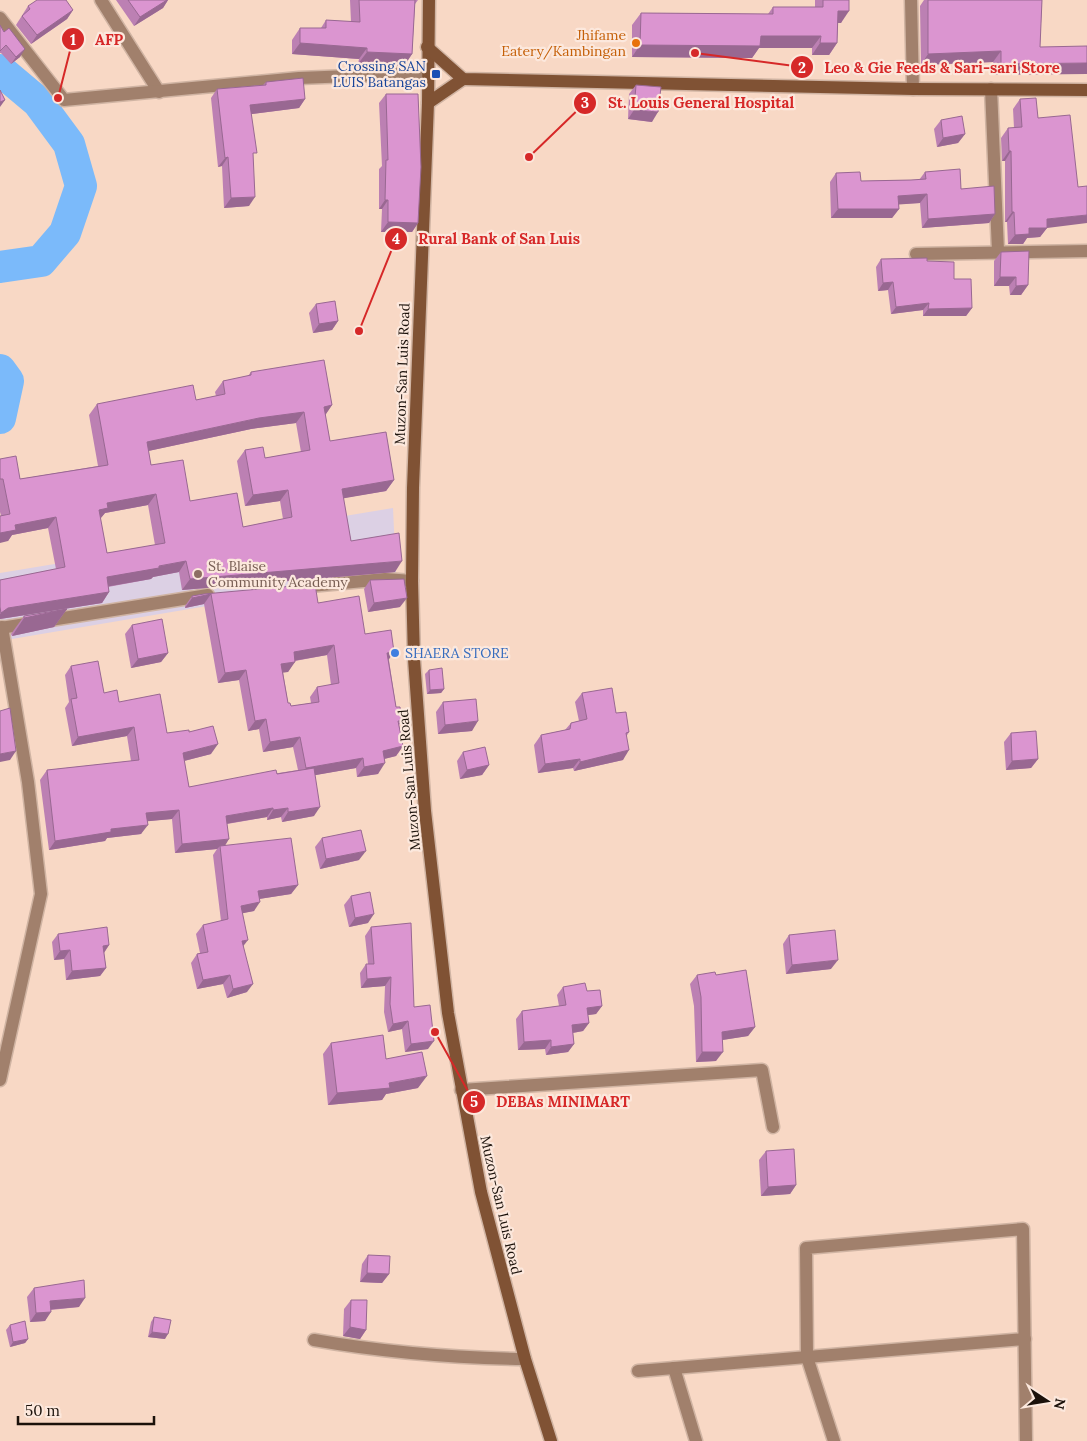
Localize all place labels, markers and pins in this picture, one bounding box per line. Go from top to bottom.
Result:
callout: AFP [60,24,133,54]
place label: Jhifame Eatery/Kambingan [501,26,626,60]
marker: Jhifame Eatery/Kambingan [630,37,642,49]
callout: Leo & Gie Feeds & Sari-sari Store [789,52,1070,82]
place label: Crossing SAN LUIS Batangas [333,57,426,91]
marker: Crossing SAN LUIS Batangas [430,68,442,80]
callout: St. Louis General Hospital [573,88,804,118]
callout: Rural Bank of San Luis [383,224,590,254]
place label: St. Blaise Community Academy [208,557,348,591]
marker: St. Blaise Community Academy [192,568,204,580]
place label: SHAERA STORE [405,644,509,662]
marker: SHAERA STORE [389,647,401,659]
callout: DEBAs MINIMART [462,1087,640,1117]

